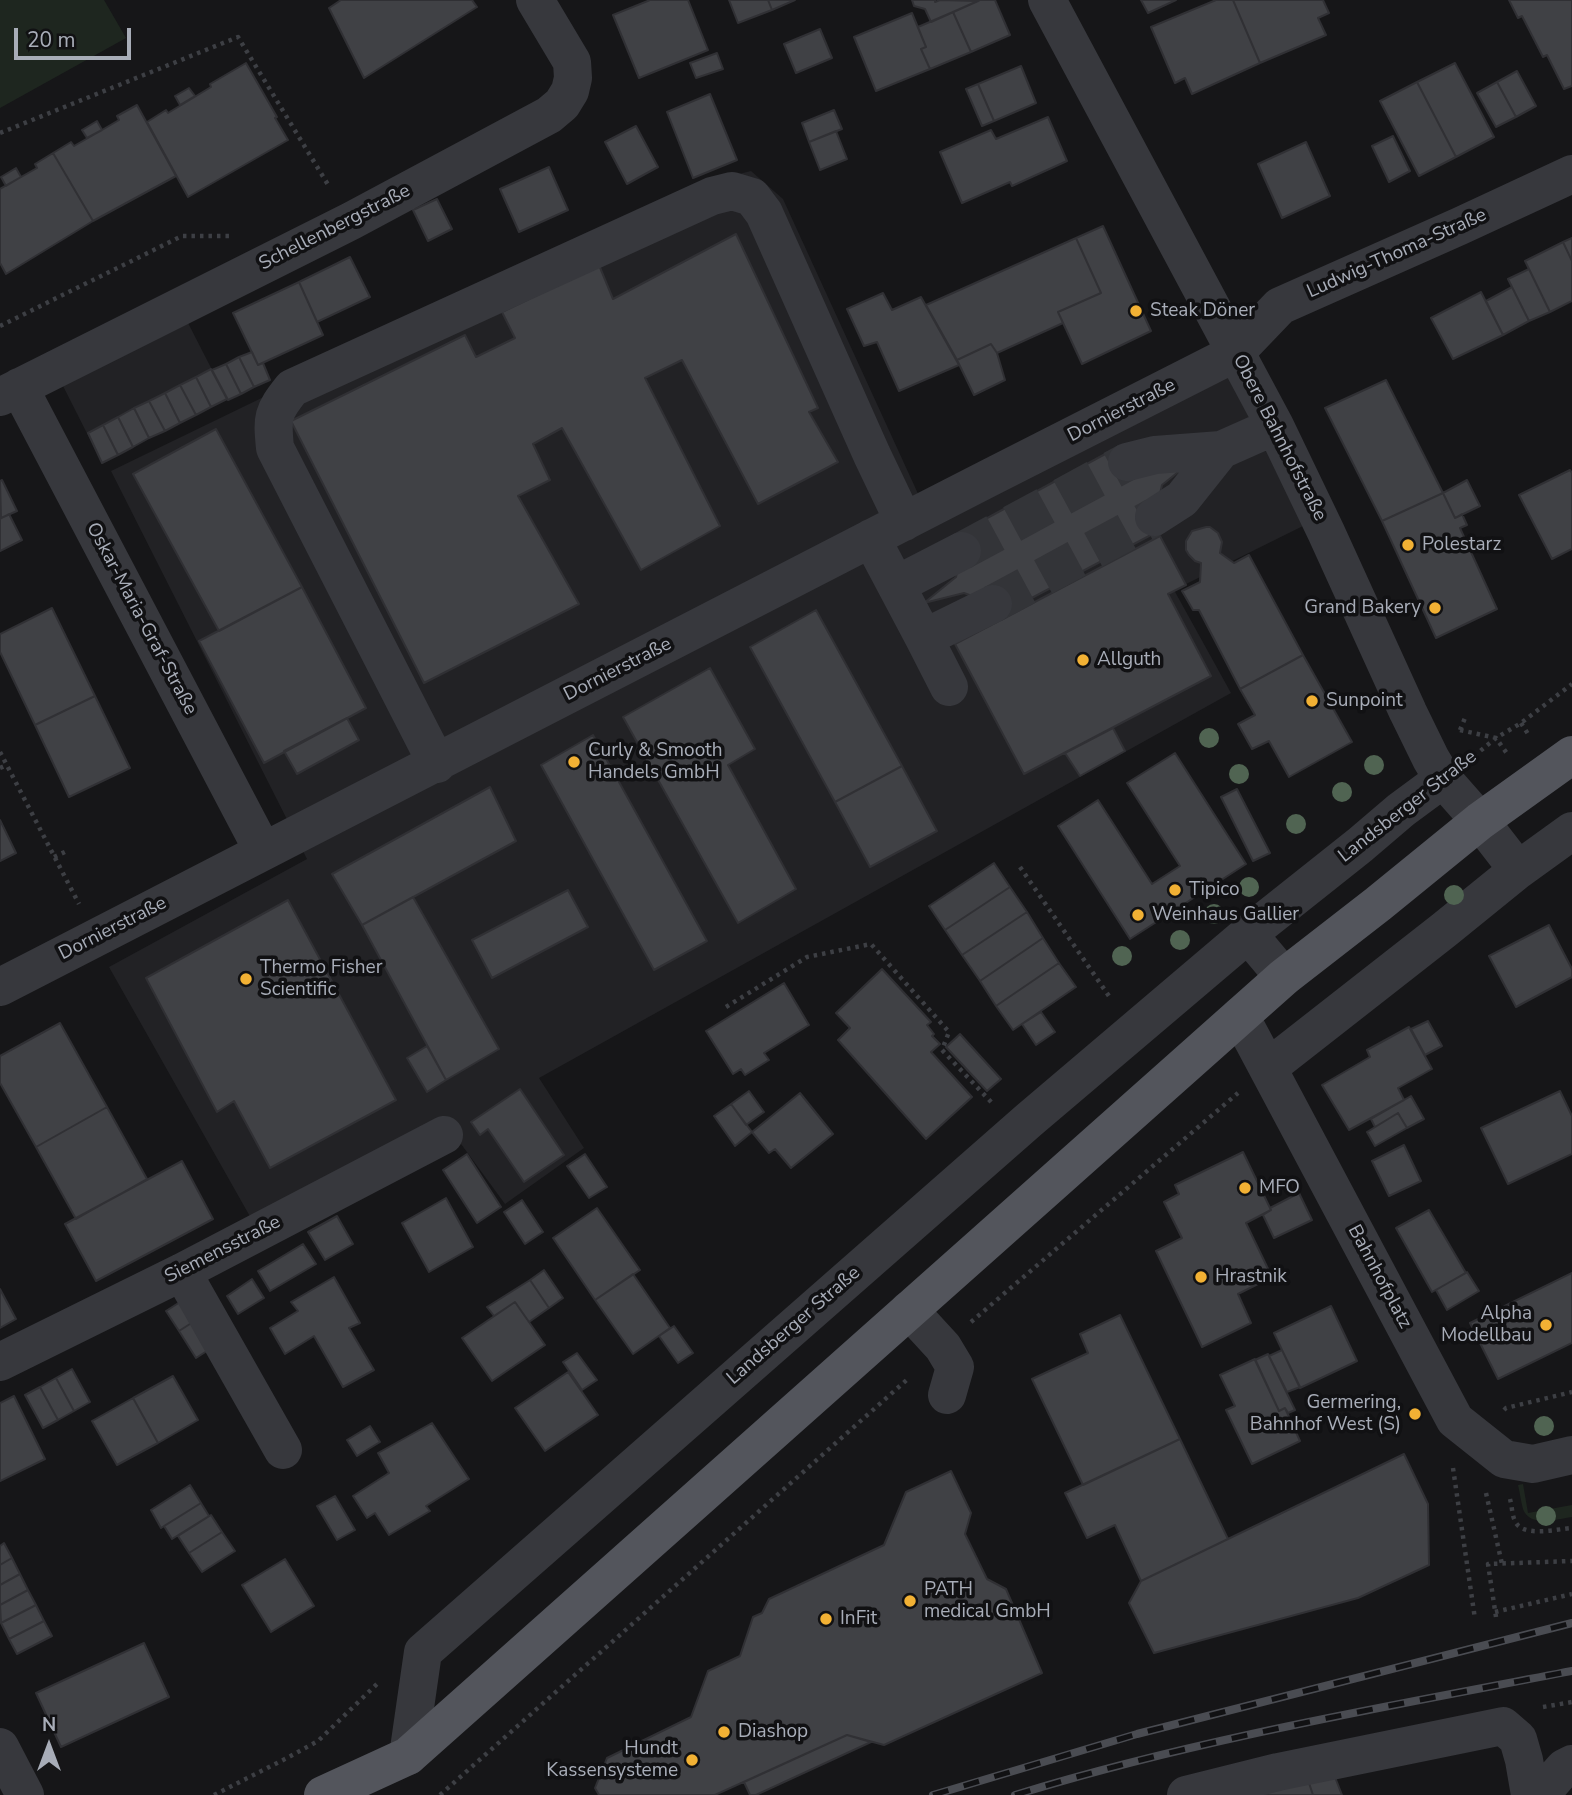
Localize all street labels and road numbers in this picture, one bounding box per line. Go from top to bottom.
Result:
street label: Schellenbergstraße [256,180,414,276]
street label: Ludwig-Thoma-Straße [1304,204,1490,304]
street label: Obere Bahnhofstraße [1227,351,1331,525]
street label: Dornierstraße [1064,374,1180,448]
street label: Oskar-Maria-Graf-Straße [81,519,201,719]
street label: Dornierstraße [560,633,676,707]
street label: Landsberger Straße [1334,746,1482,868]
street label: Dornierstraße [55,892,171,966]
street label: Siemensstraße [161,1211,285,1289]
street label: Bahnhofplatz [1342,1221,1416,1333]
street label: Landsberger Straße [723,1262,865,1390]

